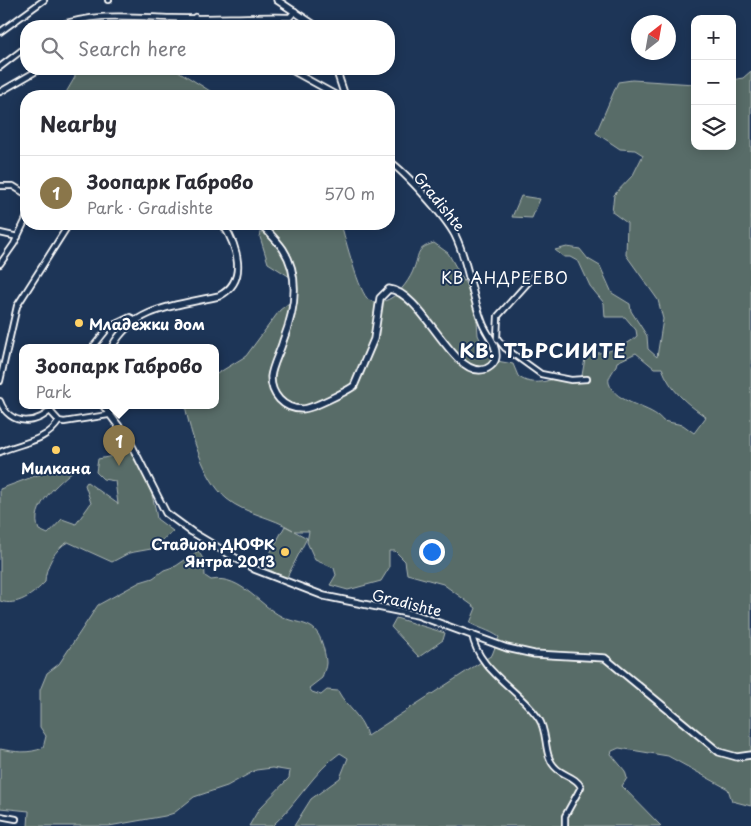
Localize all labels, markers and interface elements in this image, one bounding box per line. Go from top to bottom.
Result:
north arrow [631,15,676,60]
map controls [691,15,736,150]
button: + [691,15,736,60]
search box [20,20,395,75]
icon: search [38,34,66,62]
text: Search here [78,34,187,62]
button: − [691,60,736,105]
button: layers [691,105,736,150]
text: Nearby [40,107,117,139]
street label: Gradishte [409,166,471,236]
text: Зоопарк Габрово [87,167,253,195]
text: 1 [52,181,60,205]
text: 570 m [324,181,375,205]
text: Park · Gradishte [87,195,213,219]
district label: КВ АНДРЕЕВО [441,265,569,289]
place label: Младежки дом [89,312,205,335]
marker: Младежки дом [73,317,85,329]
district label: КВ. ТЪРСИИТЕ [459,335,627,365]
popup [19,344,219,409]
text: Зоопарк Габрово [36,351,202,379]
text: Park [36,379,72,403]
pin: 1 [103,425,135,466]
marker: Милкана [50,444,62,456]
place label: Милкана [21,456,92,479]
place label: Стадион ДЮФК Янтра 2013 [151,532,275,572]
your location [419,539,445,565]
marker: Стадион ДЮФК Янтра 2013 [279,546,291,558]
street label: Gradishte [370,582,444,622]

